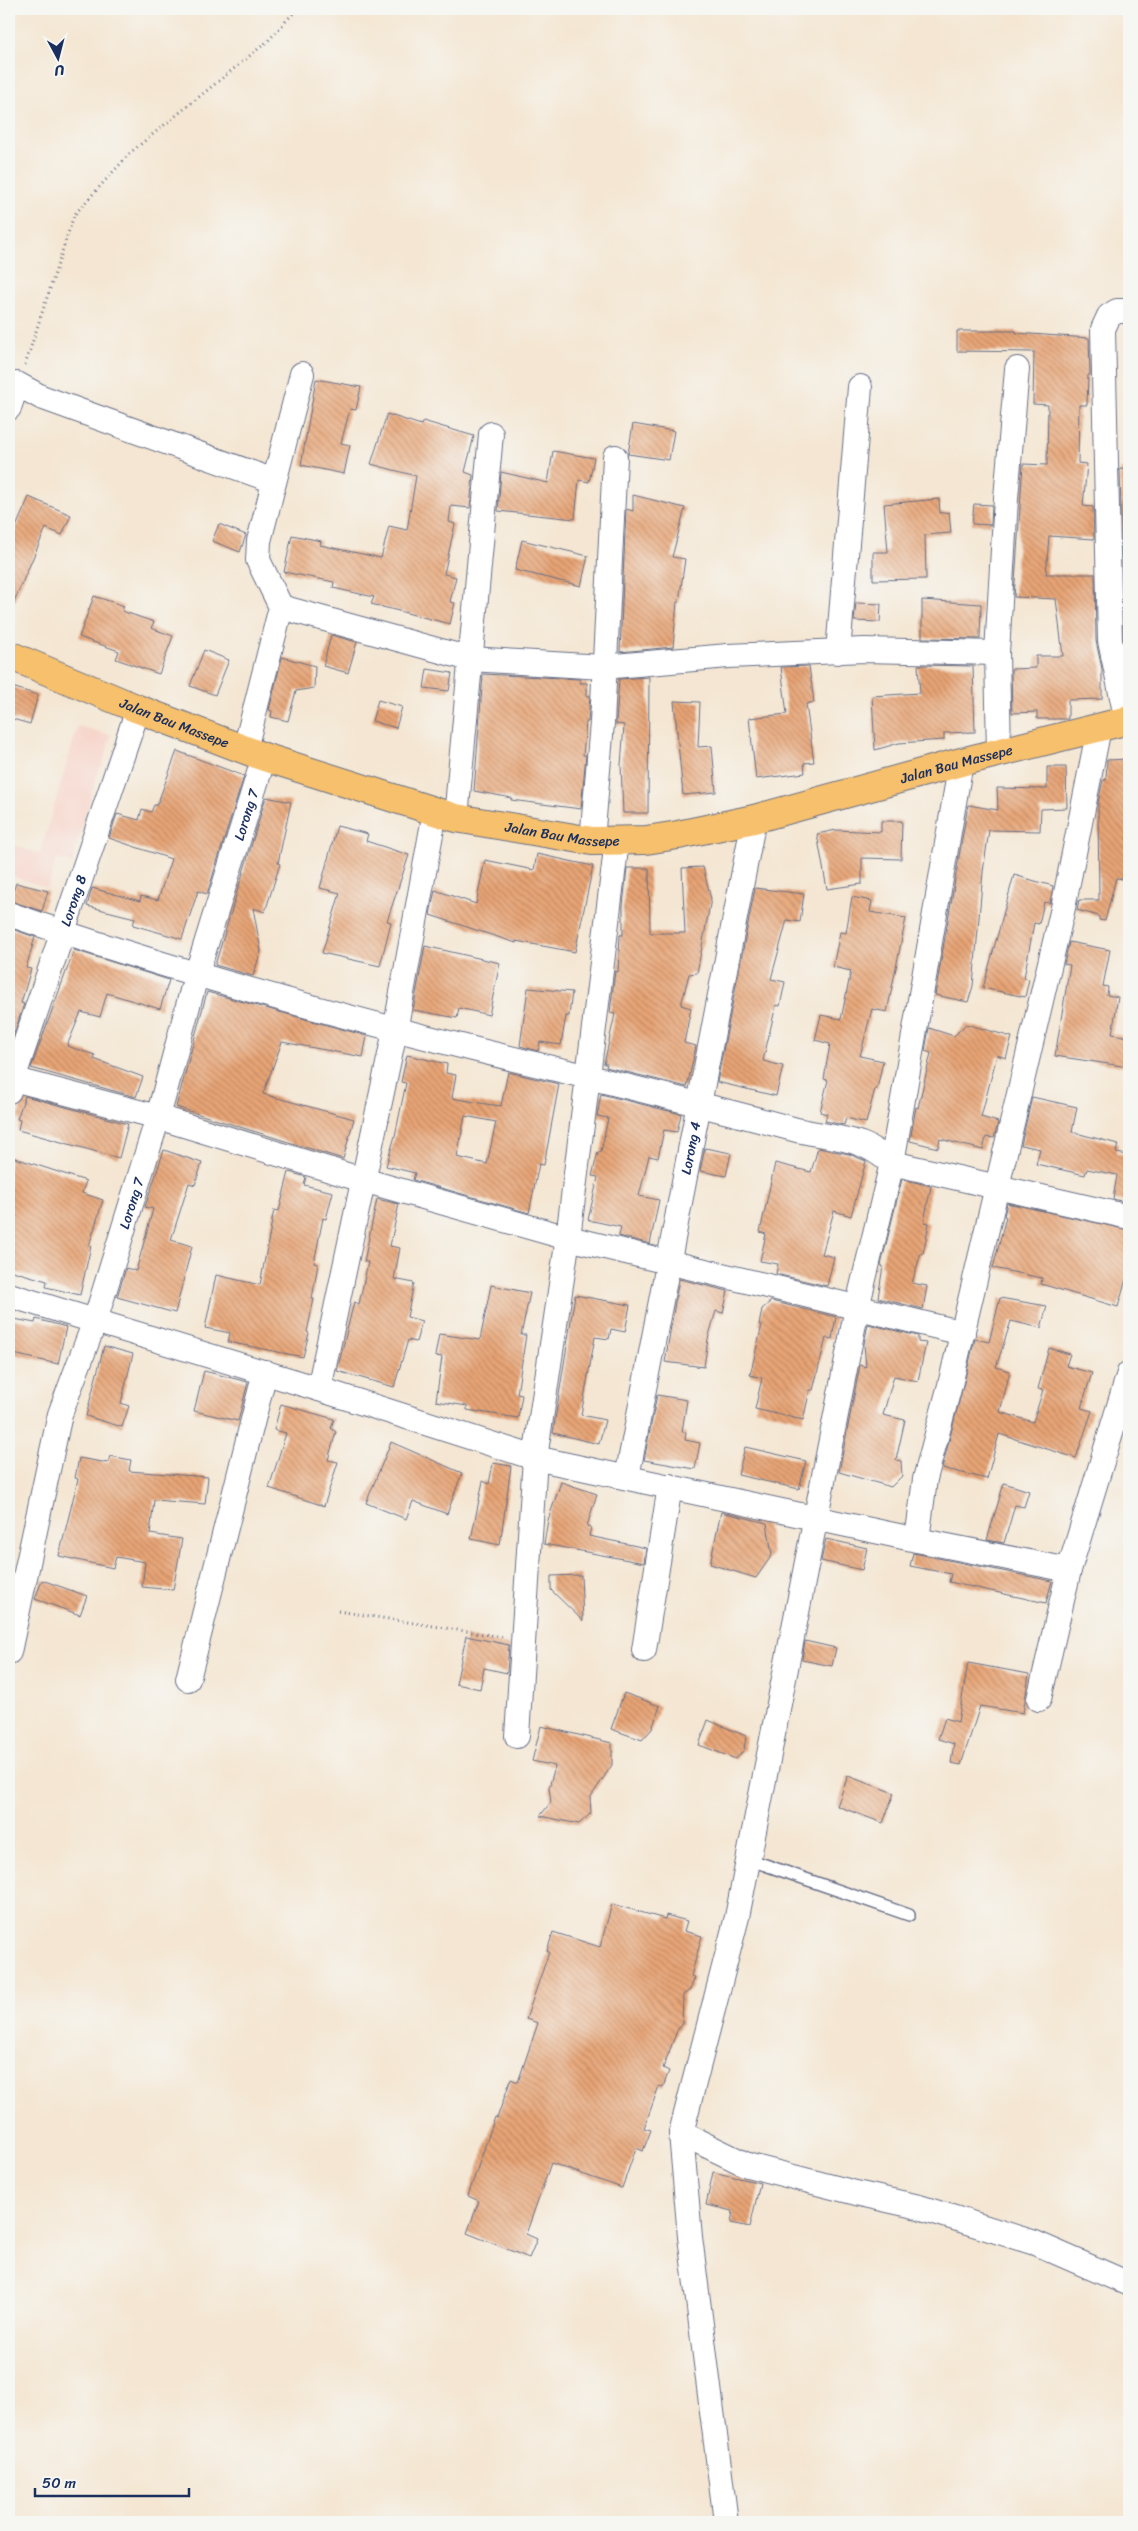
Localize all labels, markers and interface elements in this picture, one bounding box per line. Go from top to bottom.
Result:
north arrow [32,32,82,82]
text: U [53,57,66,83]
street label: Jalan Bau Massepe [115,690,233,755]
street label: Jalan Bau Massepe [896,737,1015,791]
street label: Lorong 7 [226,785,266,844]
street label: Jalan Bau Massepe [502,814,620,854]
street label: Lorong 8 [53,871,94,930]
street label: Lorong 4 [673,1119,708,1177]
street label: Lorong 7 [112,1173,151,1232]
scale bar [35,2466,189,2498]
text: 50 m [42,2470,77,2496]

